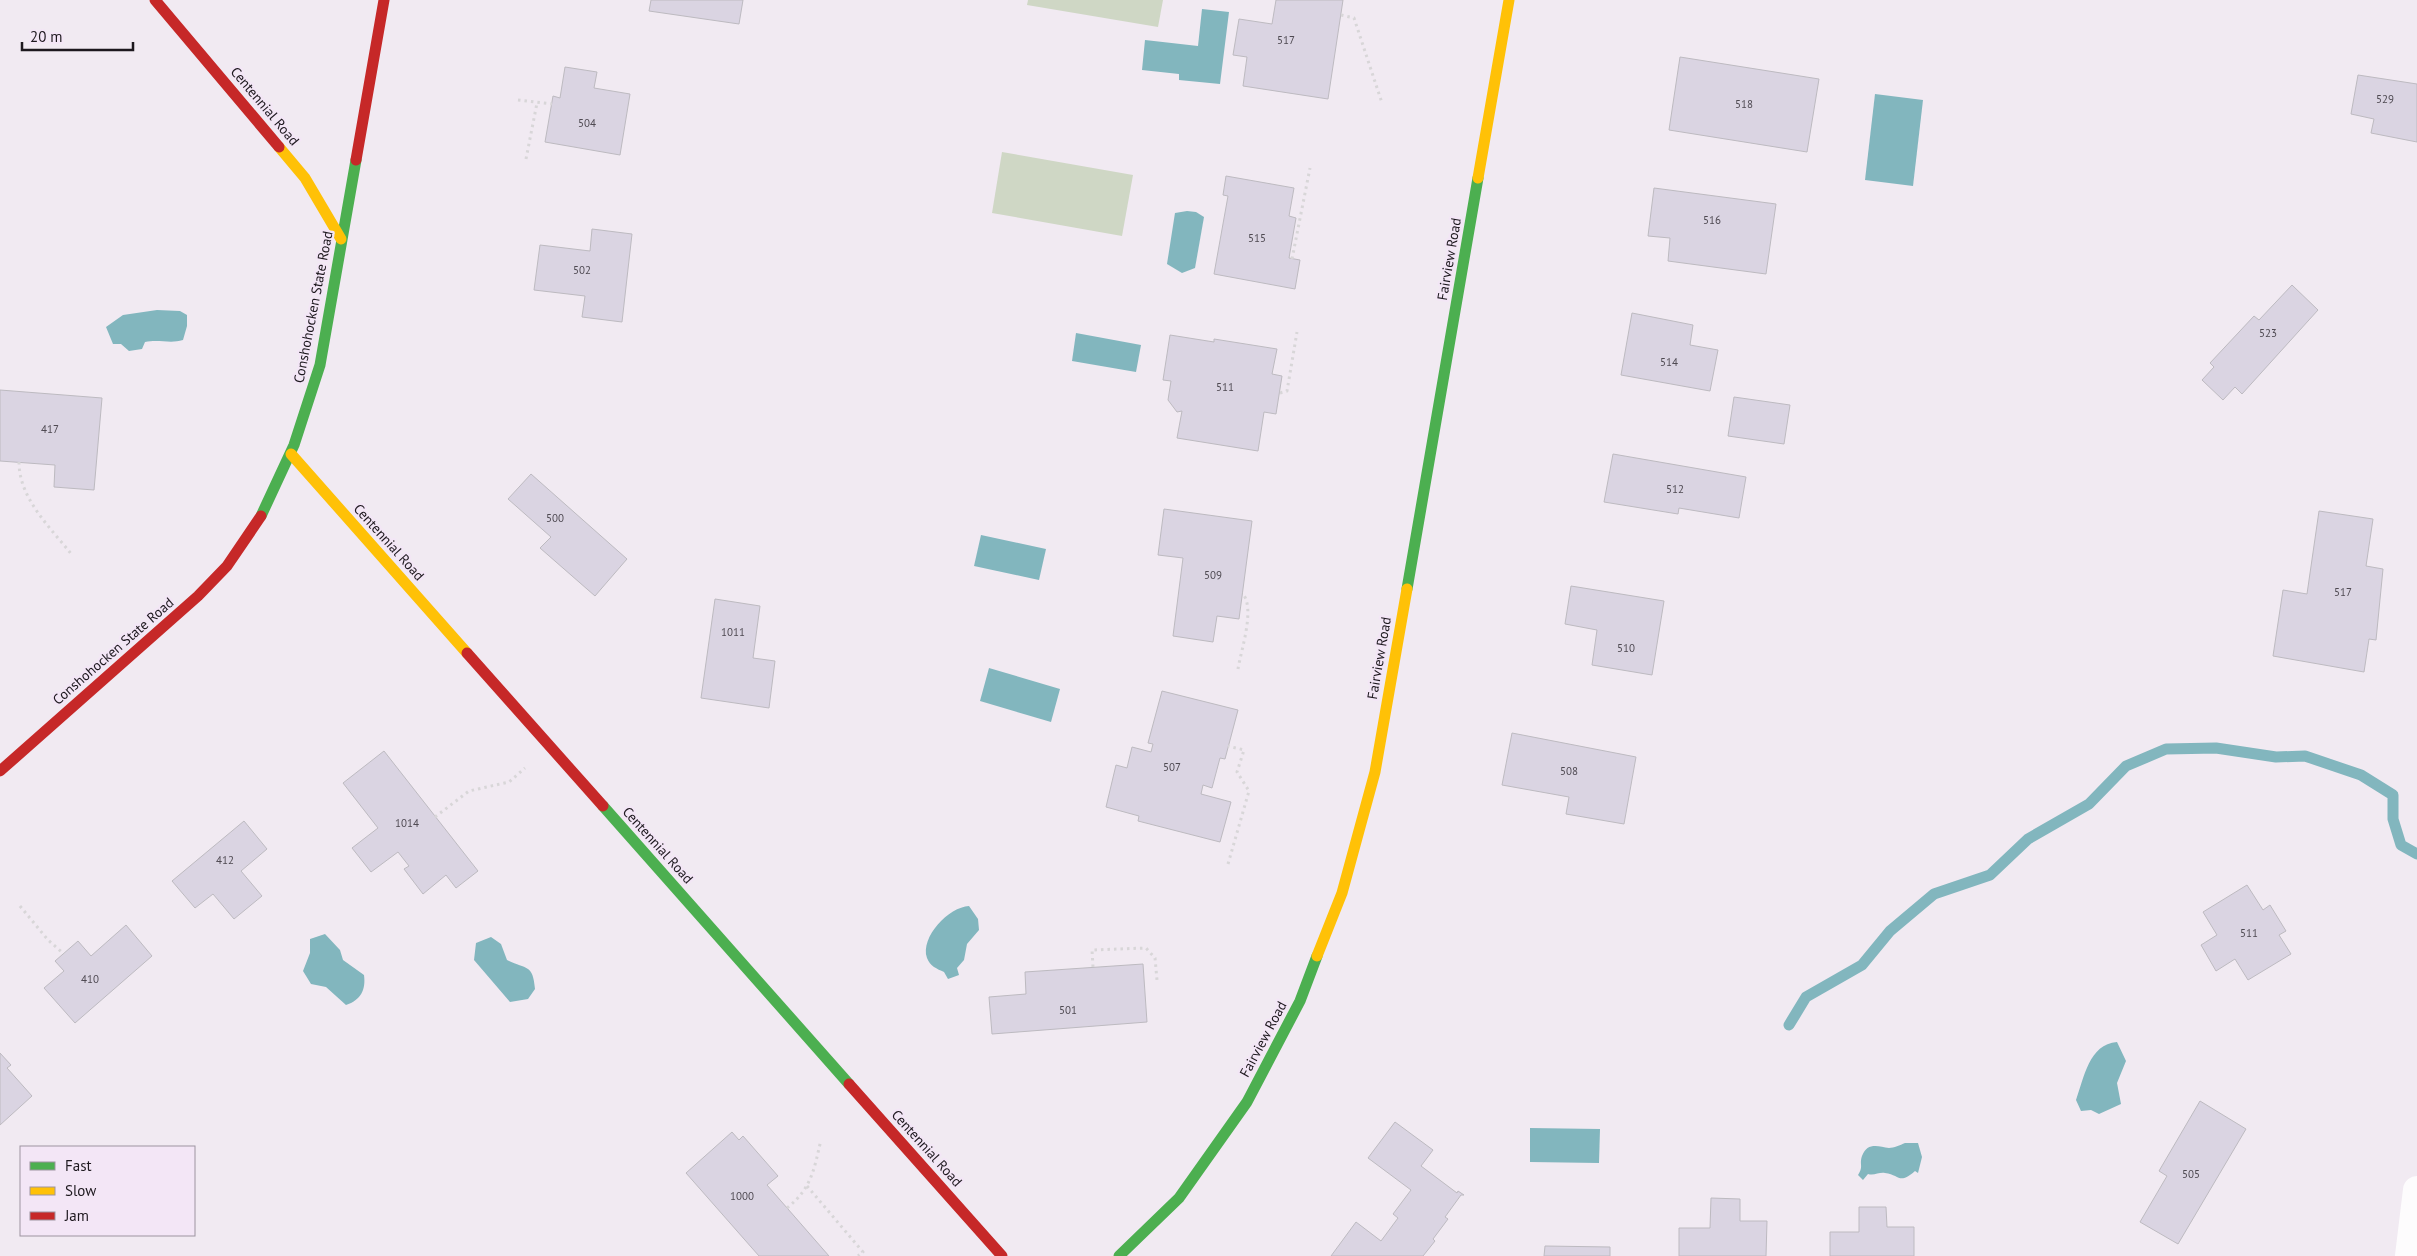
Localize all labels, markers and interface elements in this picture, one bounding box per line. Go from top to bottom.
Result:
scale bar [22,20,134,52]
text: 20 m [30,27,63,46]
house number: 517 [1277,33,1295,47]
street label: Centennial Road [227,63,303,149]
house number: 529 [2376,92,2394,106]
house number: 518 [1735,97,1753,111]
house number: 504 [578,116,596,130]
house number: 516 [1703,213,1721,227]
street label: Fairview Road [1433,216,1465,302]
street label: Conshohocken State Road [289,229,337,385]
house number: 515 [1248,231,1266,245]
house number: 502 [573,263,591,277]
house number: 523 [2259,326,2277,340]
house number: 514 [1660,355,1678,369]
house number: 511 [1216,380,1234,394]
house number: 417 [41,422,59,436]
house number: 512 [1666,482,1684,496]
street label: Centennial Road [350,500,428,584]
house number: 500 [546,511,564,525]
house number: 509 [1204,568,1222,582]
house number: 517 [2334,585,2352,599]
street label: Conshohocken State Road [49,594,177,708]
street label: Fairview Road [1363,615,1395,701]
house number: 1011 [721,625,745,639]
house number: 510 [1617,641,1635,655]
house number: 507 [1163,760,1181,774]
house number: 508 [1560,764,1578,778]
street label: Centennial Road [619,803,697,887]
house number: 1014 [395,816,419,830]
house number: 412 [216,853,234,867]
house number: 511 [2240,926,2258,940]
house number: 410 [81,972,99,986]
street label: Fairview Road [1235,998,1291,1080]
house number: 501 [1059,1003,1077,1017]
street label: Centennial Road [888,1106,966,1190]
legend [20,1146,195,1236]
text: Fast [65,1156,92,1175]
house number: 505 [2182,1167,2200,1181]
text: Slow [65,1181,96,1200]
house number: 1000 [730,1189,754,1203]
text: Jam [64,1206,89,1225]

